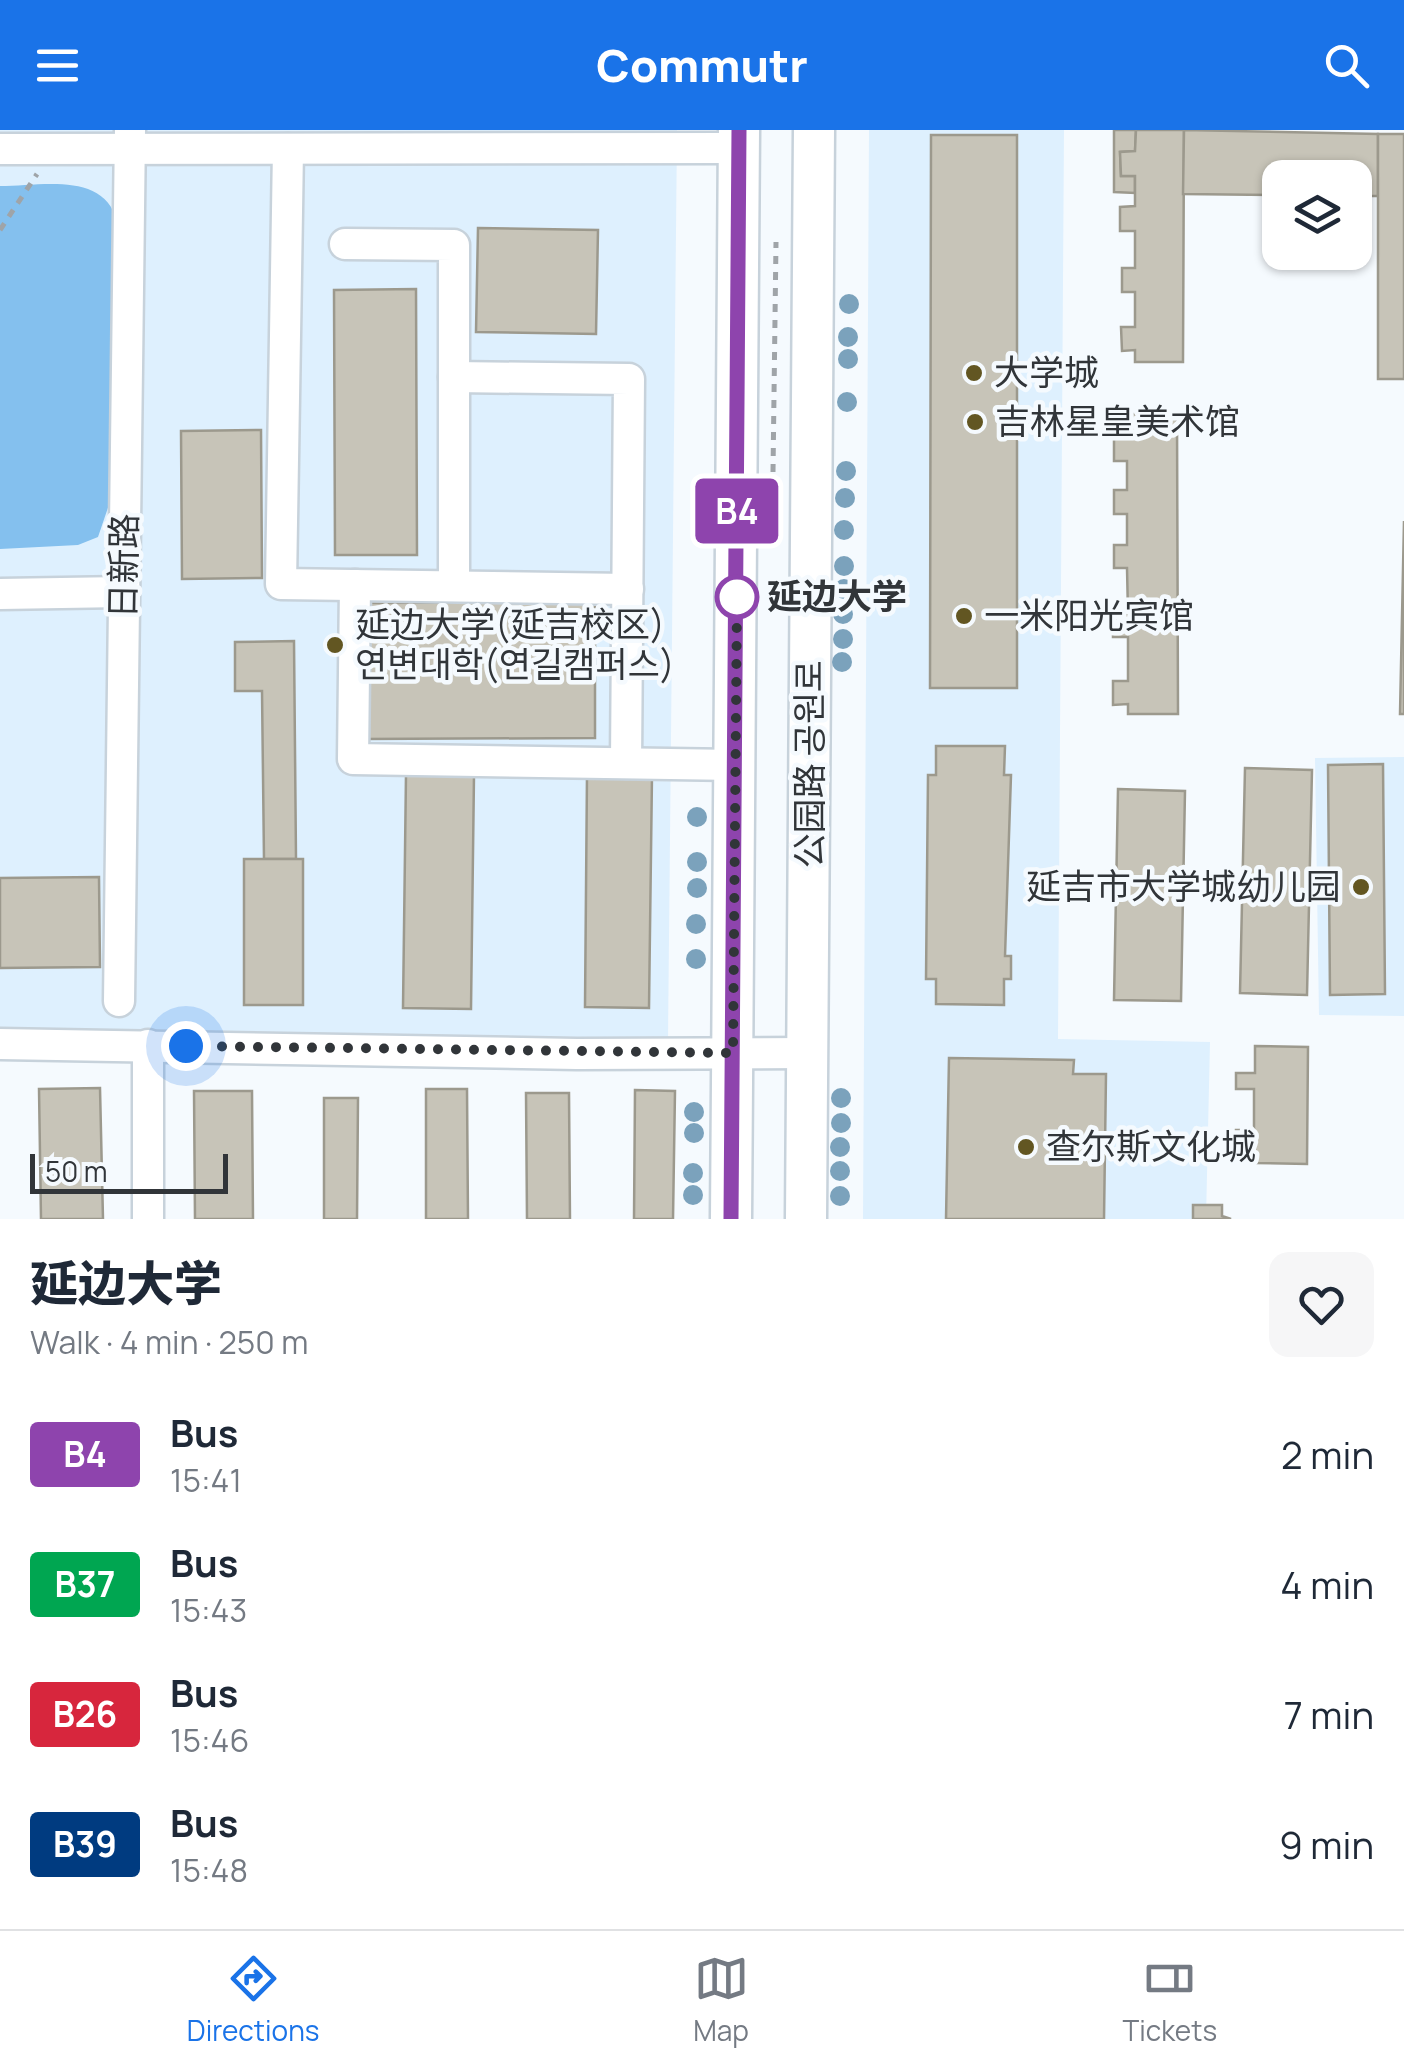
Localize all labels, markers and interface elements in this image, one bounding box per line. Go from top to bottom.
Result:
text: Commutr [596,34,808,96]
icon: menu [30,38,85,93]
icon: search [1319,38,1374,93]
map controls [1262,160,1372,270]
button: layers [1262,160,1372,270]
place label: 大学城 [994,348,1099,396]
marker: 大学城 [963,362,985,384]
place label: 吉林星皇美术馆 [995,397,1240,445]
marker: 吉林星皇美术馆 [964,411,986,433]
line badge: B4 [692,478,782,544]
text: B4 [715,487,759,535]
street label: 日新路 [98,513,148,619]
place label: 延边大学 [767,572,907,620]
marker: 延边大学 [716,576,758,618]
place label: 一米阳光宾馆 [984,591,1194,639]
place label: 延边大学(延吉校区) 연변대학(연길캠퍼스) [355,600,675,688]
marker: 一米阳光宾馆 [953,605,975,627]
marker: 延边大学(延吉校区) 연변대학(연길캠퍼스) [324,634,346,656]
street label: 公园路 공원로 [785,660,833,868]
place label: 延吉市大学城幼儿园 [1026,862,1341,910]
marker: 延吉市大学城幼儿园 [1350,876,1372,898]
your location [161,1021,211,1071]
place label: 查尔斯文化城 [1046,1122,1256,1170]
marker: 查尔斯文化城 [1015,1136,1037,1158]
scale bar [30,1149,228,1194]
text: 50 m [45,1152,108,1190]
text: 延边大学 [30,1250,222,1315]
button: heart [1269,1252,1374,1357]
text: Walk · 4 min · 250 m [30,1320,308,1364]
text: Bus [170,1406,238,1458]
text: 2 min [1281,1428,1374,1480]
text: B4 [63,1430,107,1478]
text: 15:41 [170,1458,242,1502]
text: Bus [170,1536,238,1588]
text: 4 min [1280,1558,1374,1610]
text: B37 [54,1560,116,1608]
text: 15:43 [170,1588,247,1632]
text: Bus [170,1666,238,1718]
text: 7 min [1284,1688,1374,1740]
text: B26 [53,1690,117,1738]
text: 15:46 [170,1718,249,1762]
text: Bus [170,1796,238,1848]
text: 9 min [1279,1818,1374,1870]
text: B39 [53,1820,117,1868]
text: 15:48 [170,1848,248,1892]
tab: Directions [187,1951,320,2049]
tab: Map [693,1951,749,2049]
tab: Tickets [1123,1951,1217,2049]

